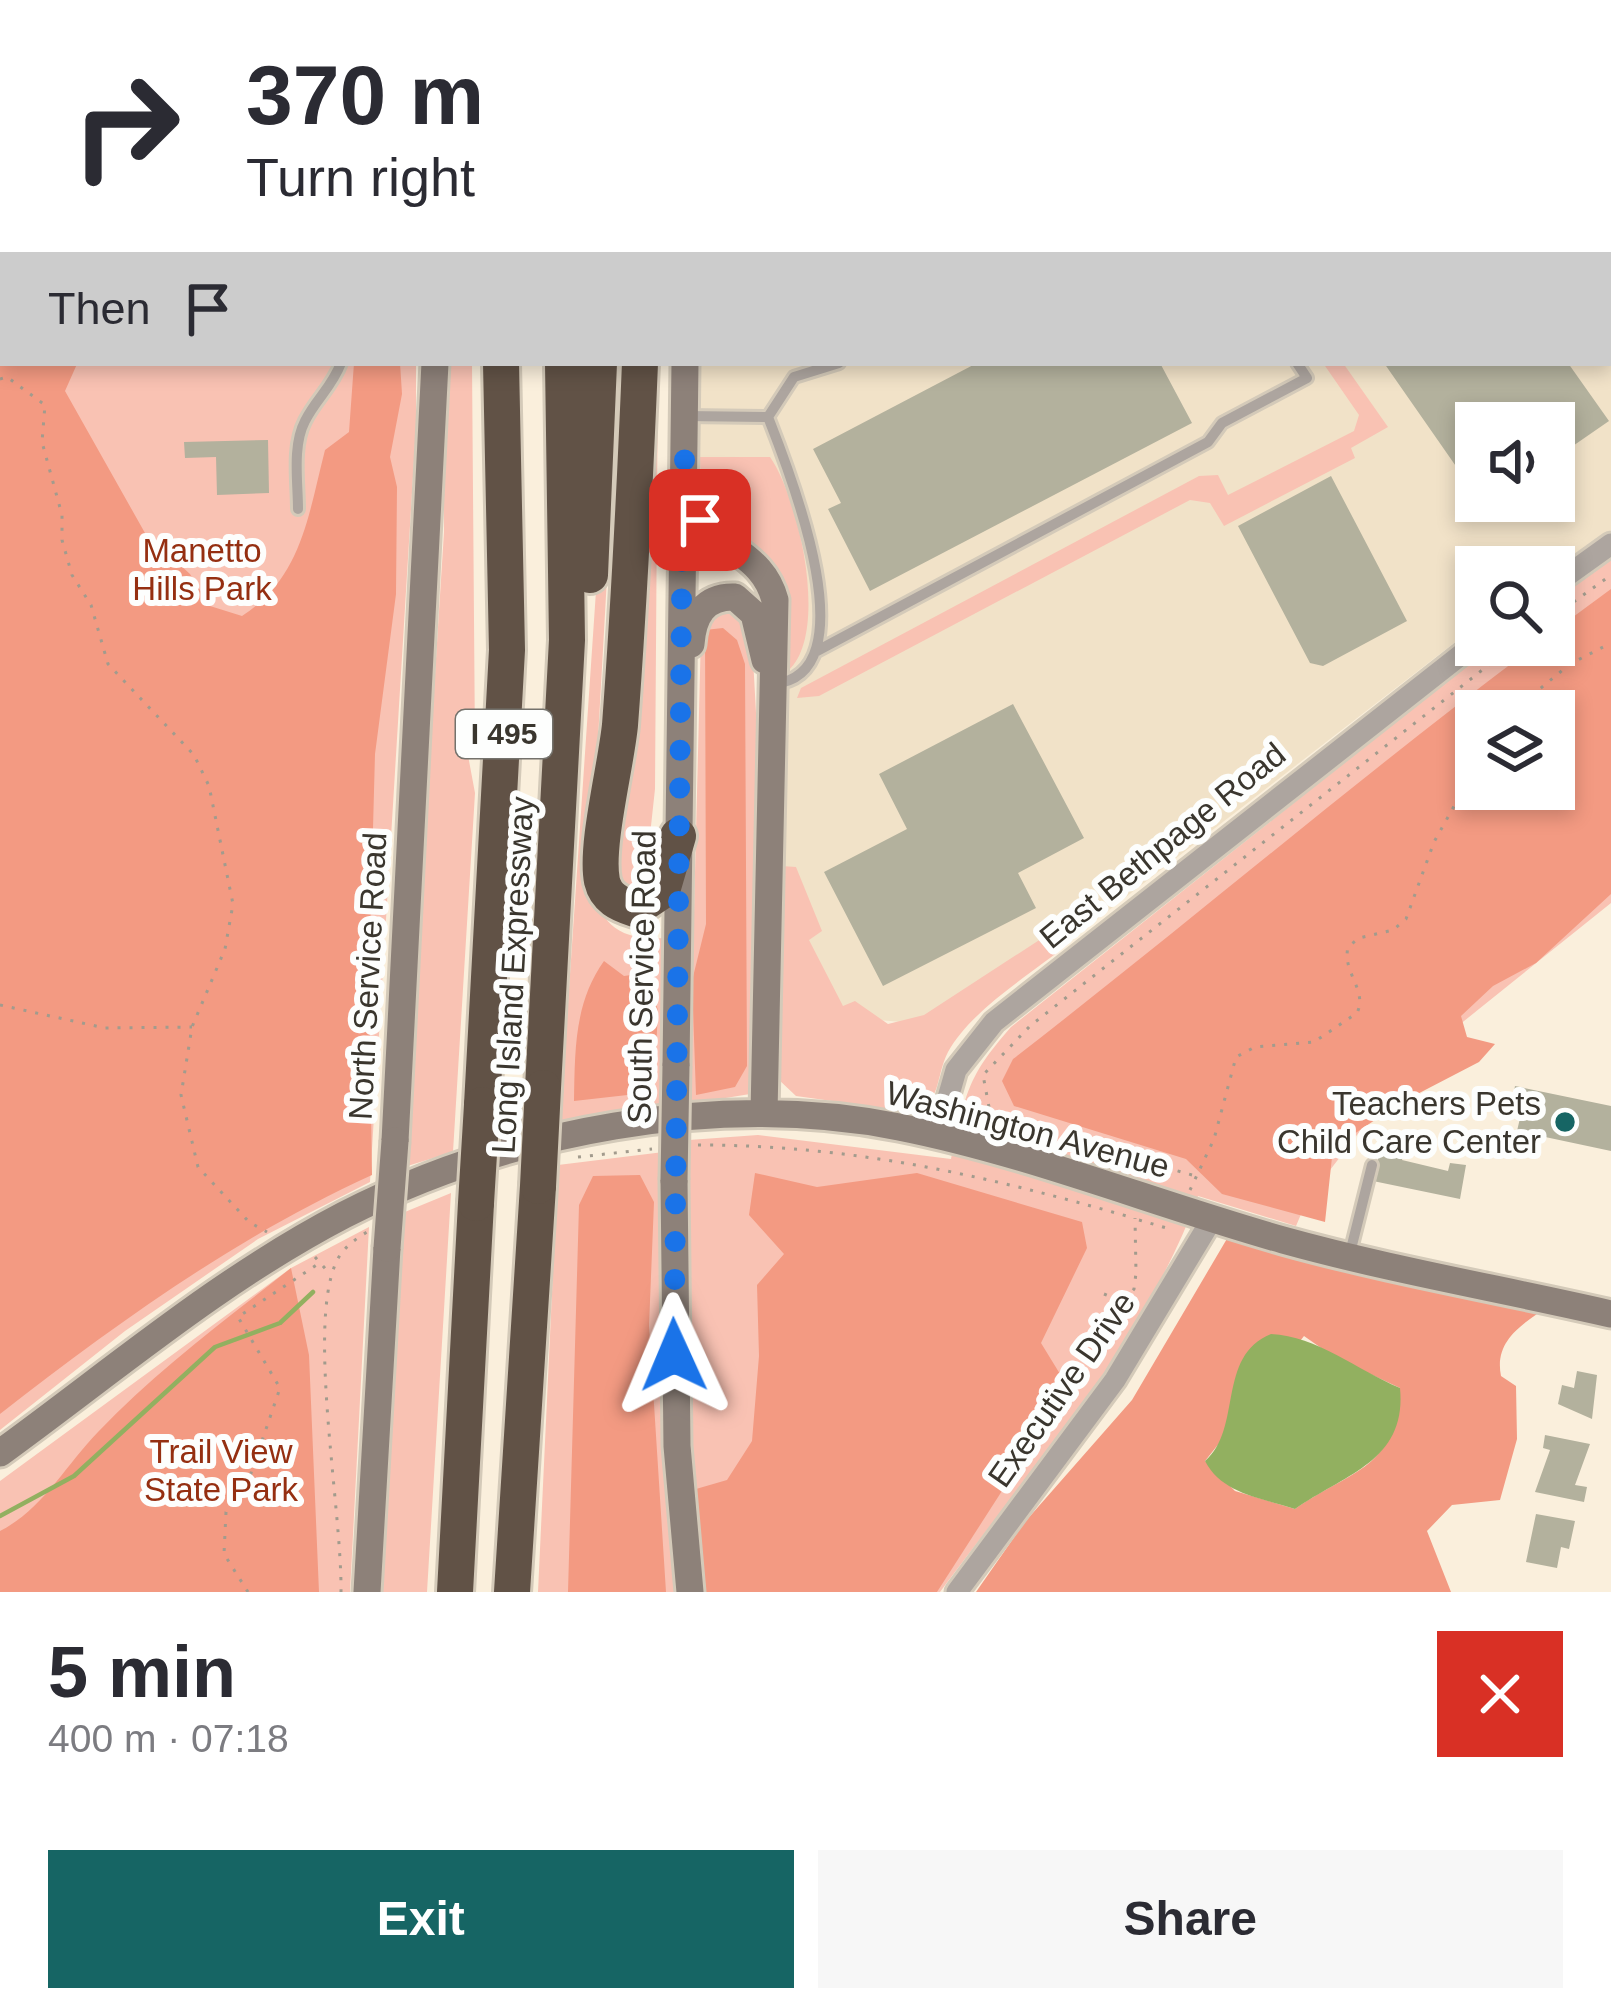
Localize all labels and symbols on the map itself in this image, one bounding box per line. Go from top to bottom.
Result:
pin [649,469,751,571]
park label: Manetto Hills Park [132,532,272,607]
road number: I 495 [456,710,552,758]
street label: East Bethpage Road [1032,735,1292,956]
street label: Long Island Expressway [485,795,540,1155]
street label: South Service Road [620,830,663,1124]
street label: North Service Road [341,831,394,1121]
street label: Washington Avenue [882,1074,1174,1185]
place label: Teachers Pets Child Care Center [1277,1085,1541,1160]
marker: Teachers Pets Child Care Center [1552,1109,1578,1135]
street label: Executive Drive [981,1285,1142,1494]
position arrow [611,1292,737,1418]
park label: Trail View State Park [144,1433,299,1508]

